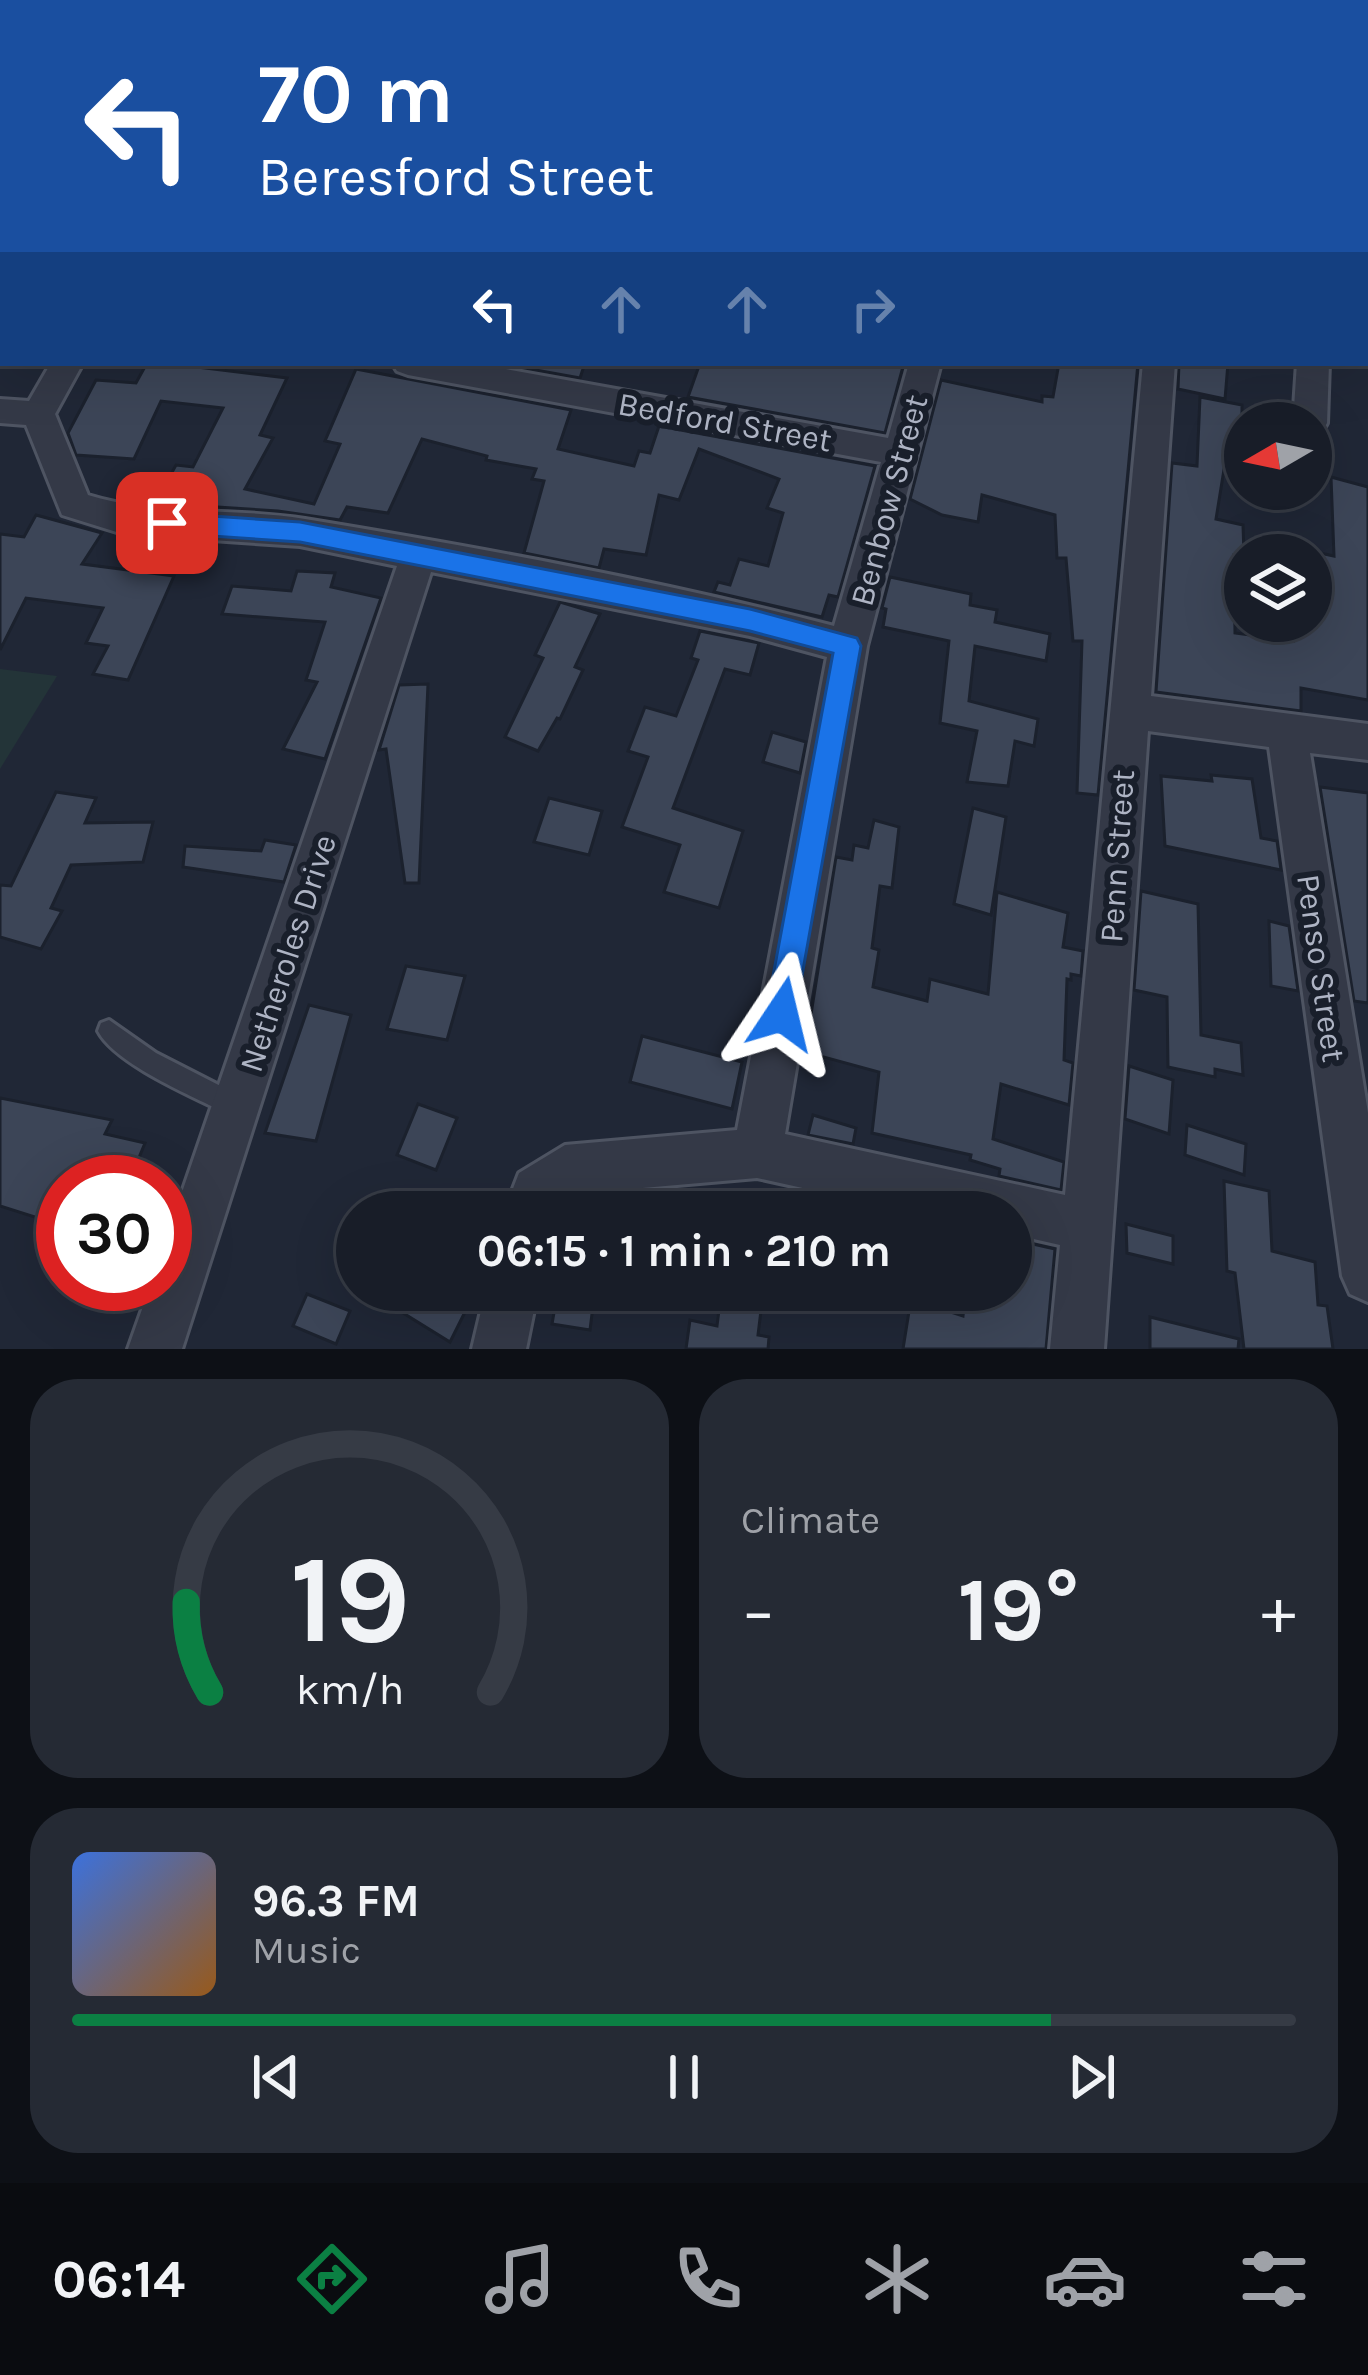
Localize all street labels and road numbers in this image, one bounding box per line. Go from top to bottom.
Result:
street label: Bedford Street [615,384,835,459]
street label: Benbow Street [842,390,935,610]
street label: Penn Street [1092,768,1142,944]
street label: Netheroles Drive [232,830,344,1077]
street label: Penso Street [1289,872,1353,1064]

